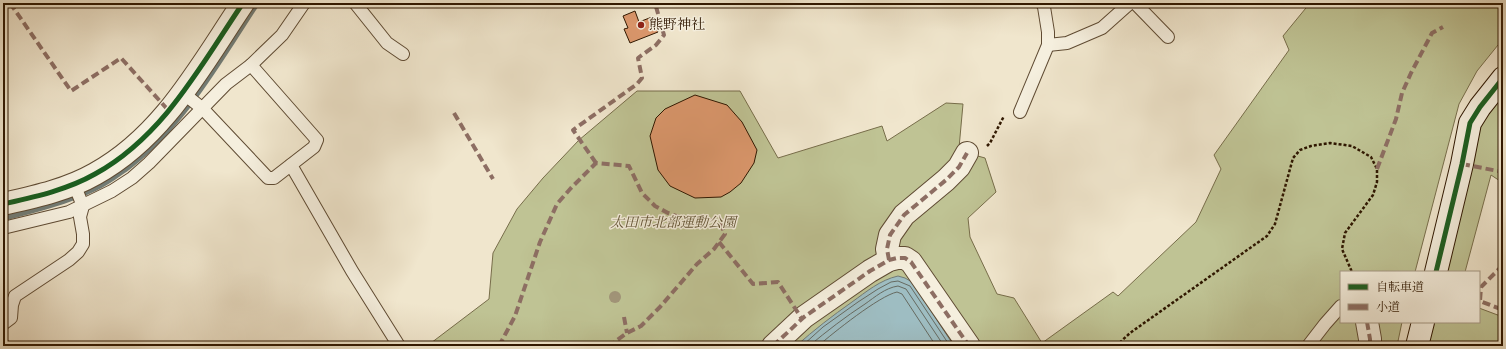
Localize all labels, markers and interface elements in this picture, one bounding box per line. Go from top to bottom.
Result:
place label: 熊野神社 [649,17,705,32]
marker: 熊野神社 [636,20,646,30]
park label: 太田市北部運動公園 [610,215,738,230]
legend [1340,271,1480,323]
text: 自転車道 [1376,280,1424,294]
text: 小道 [1376,300,1400,314]

